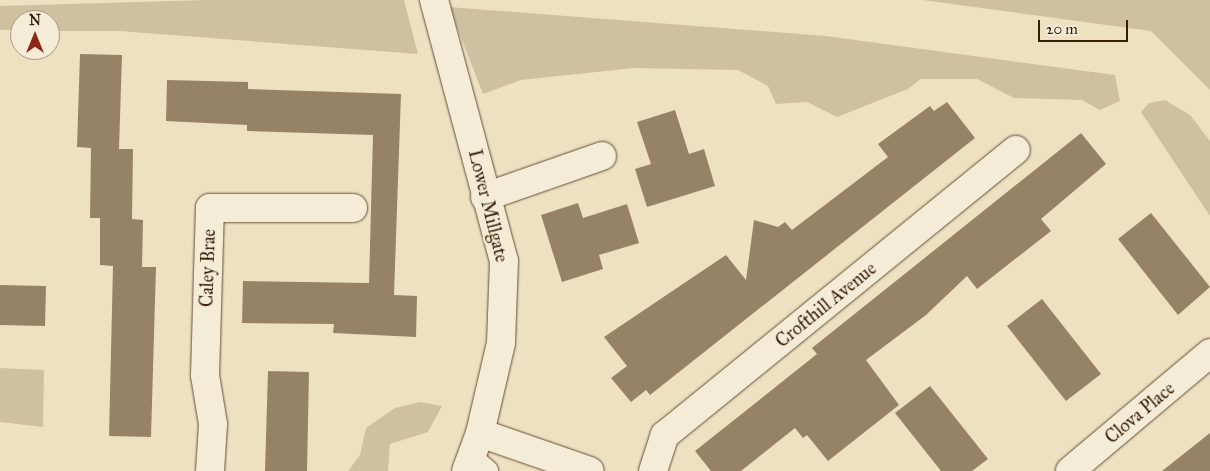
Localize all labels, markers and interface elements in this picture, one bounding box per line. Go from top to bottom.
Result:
north arrow [10,10,60,60]
scale bar [1040,10,1130,42]
text: N [29,12,41,29]
text: 20 m [1046,20,1078,38]
street label: Lower Millgate [464,147,512,265]
street label: Caley Brae [196,229,220,307]
street label: Crofthill Avenue [771,258,881,352]
street label: Clova Place [1101,378,1179,448]

